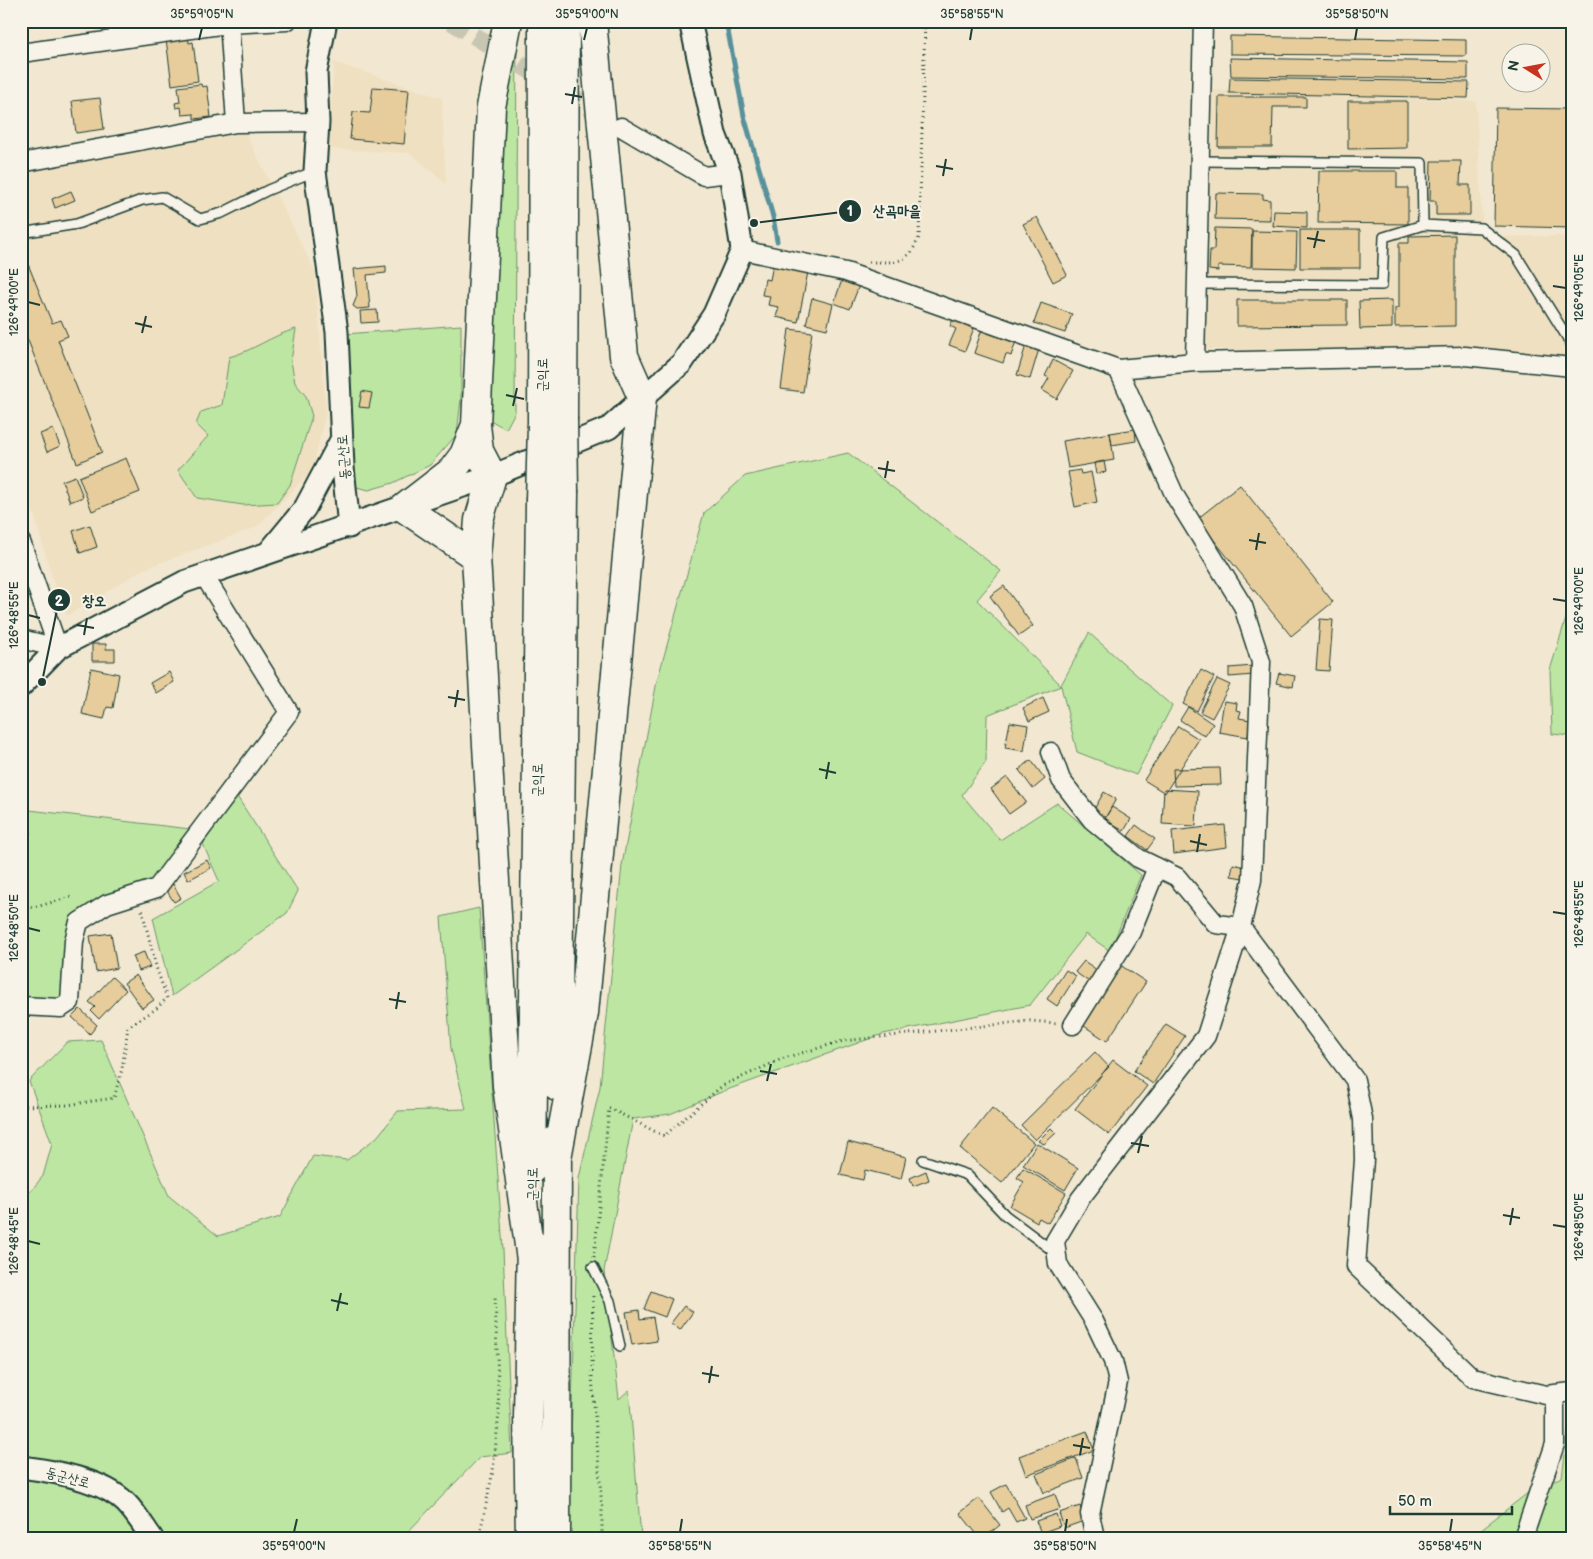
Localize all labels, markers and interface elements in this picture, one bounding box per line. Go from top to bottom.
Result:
text: 35°59'05"N [170,7,234,22]
text: 35°59'00"N [555,7,619,22]
text: 35°58'55"N [940,7,1004,22]
text: 35°58'50"N [1325,7,1389,22]
north arrow [1500,42,1550,92]
text: N [1504,59,1523,72]
callout: 산곡마을 [838,196,931,226]
text: 1 [847,202,853,221]
text: 산곡마을 [873,202,921,221]
text: 126°49'05"E [1572,254,1587,322]
text: 126°49'00"E [7,268,22,336]
street label: 군익로 [534,358,551,392]
street label: 동군산로 [333,434,354,480]
text: 126°49'00"E [1572,567,1587,635]
text: 126°48'55"E [7,581,22,649]
callout: 창오 [47,585,116,615]
text: 2 [55,592,64,611]
text: 창오 [82,592,106,611]
street label: 군익로 [529,763,546,797]
text: 126°48'55"E [1572,880,1587,948]
text: 126°48'50"E [7,894,22,962]
street label: 군익로 [524,1167,541,1201]
text: 126°48'50"E [1572,1193,1587,1261]
text: 126°48'45"E [7,1207,22,1275]
street label: 동군산로 [44,1463,92,1492]
scale bar [1390,1484,1513,1516]
text: 50 m [1398,1492,1432,1511]
text: 35°59'00"N [262,1539,326,1554]
text: 35°58'55"N [648,1539,712,1554]
text: 35°58'50"N [1033,1539,1097,1554]
text: 35°58'45"N [1418,1539,1482,1554]

